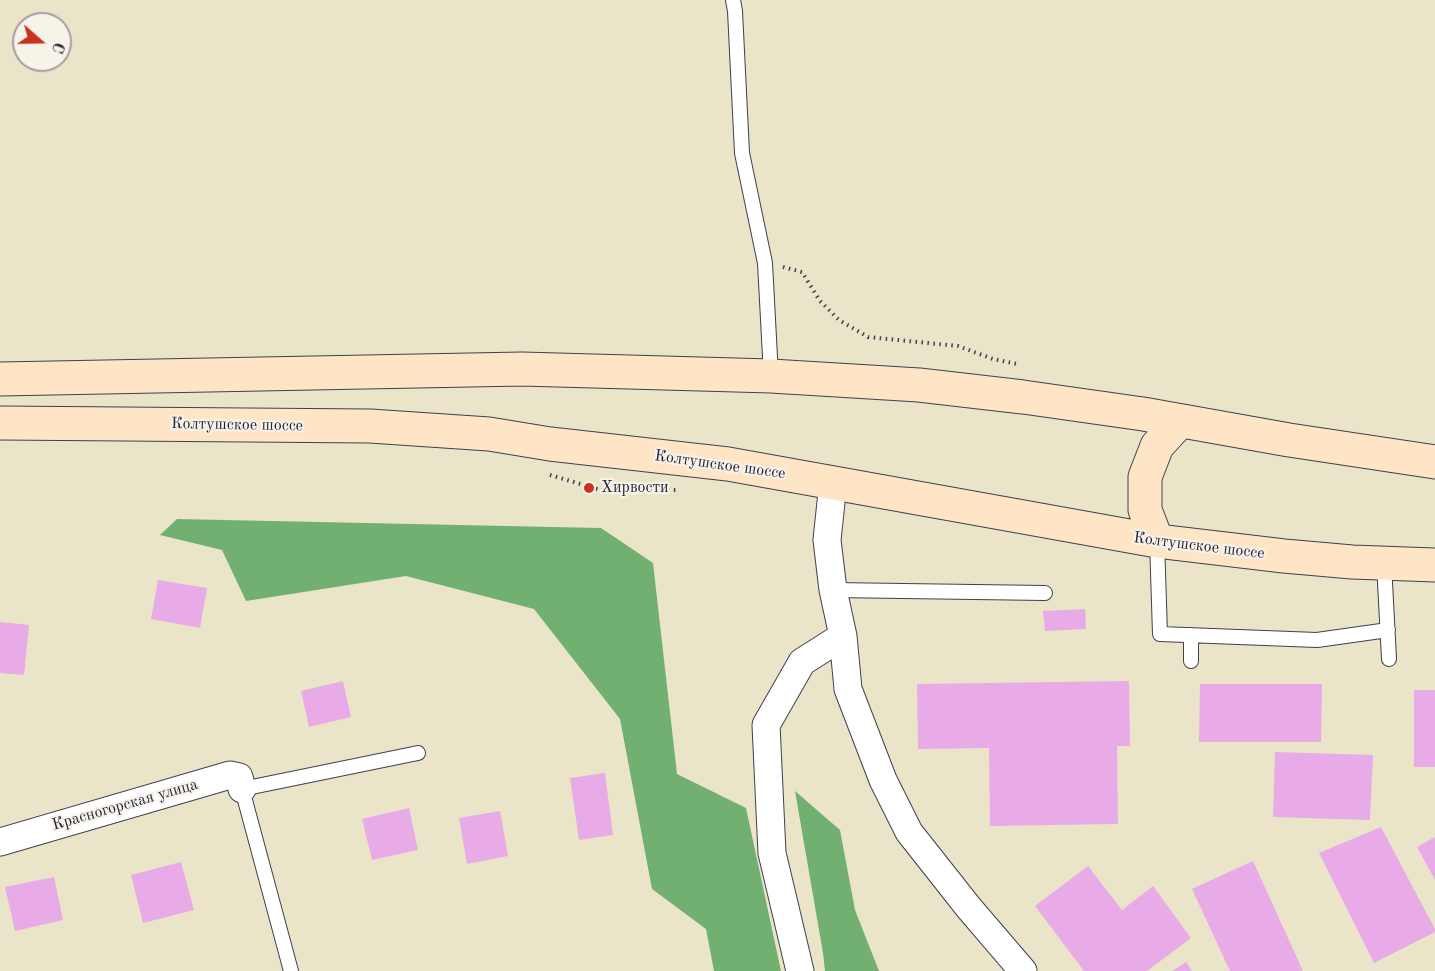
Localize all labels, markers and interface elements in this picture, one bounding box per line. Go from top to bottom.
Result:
north arrow [12,12,72,72]
text: С [48,40,66,55]
street label: Колтушское шоссе [171,414,303,436]
street label: Колтушское шоссе [653,446,787,484]
place label: Хирвости [601,478,669,498]
marker: Хирвости [582,481,596,495]
street label: Колтушское шоссе [1132,528,1266,564]
street label: Красногорская улица [50,775,200,835]

